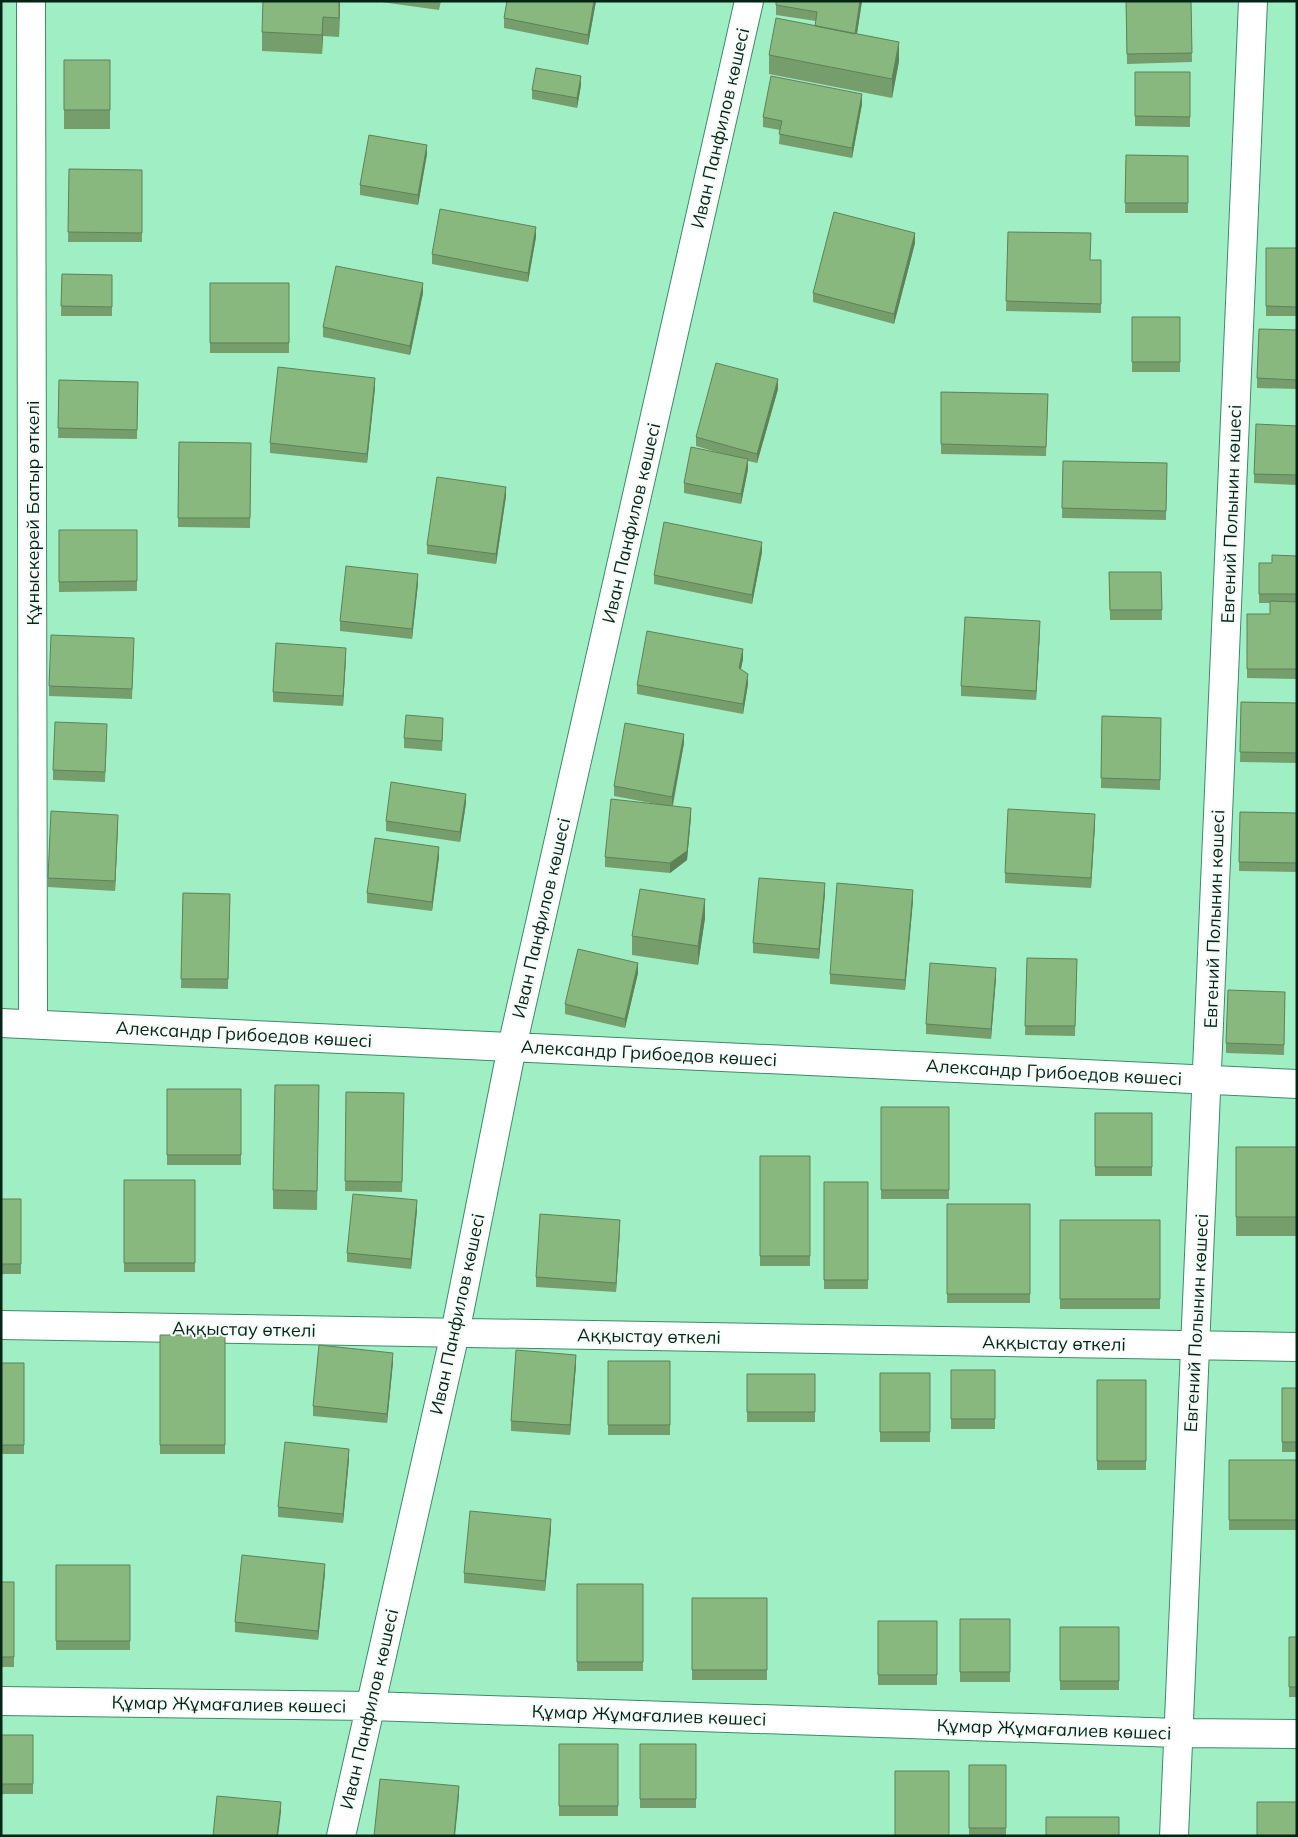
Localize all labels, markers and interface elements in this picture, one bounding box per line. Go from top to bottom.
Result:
street label: Иван Панфилов көшесі [686,26,754,230]
street label: Құныскерей Батыр өткелі [21,401,44,626]
street label: Евгений Полынин көшесі [1216,404,1246,624]
street label: Иван Панфилов көшесі [597,421,665,625]
street label: Евгений Полынин көшесі [1199,809,1229,1029]
street label: Иван Панфилов көшесі [507,816,575,1020]
street label: Александр Грибоедов көшесі [115,1016,373,1052]
street label: Александр Грибоедов көшесі [520,1035,778,1071]
street label: Александр Грибоедов көшесі [925,1054,1183,1090]
street label: Иван Панфилов көшесі [424,1211,490,1417]
street label: Евгений Полынин көшесі [1179,1213,1213,1433]
street label: Аққыстау өткелі [172,1316,316,1342]
street label: Аққыстау өткелі [577,1323,721,1349]
street label: Аққыстау өткелі [982,1330,1126,1356]
street label: Иван Панфилов көшесі [335,1607,403,1811]
street label: Құмар Жұмағалиев көшесі [111,1690,347,1718]
street label: Құмар Жұмағалиев көшесі [531,1699,767,1731]
street label: Құмар Жұмағалиев көшесі [936,1713,1172,1745]

